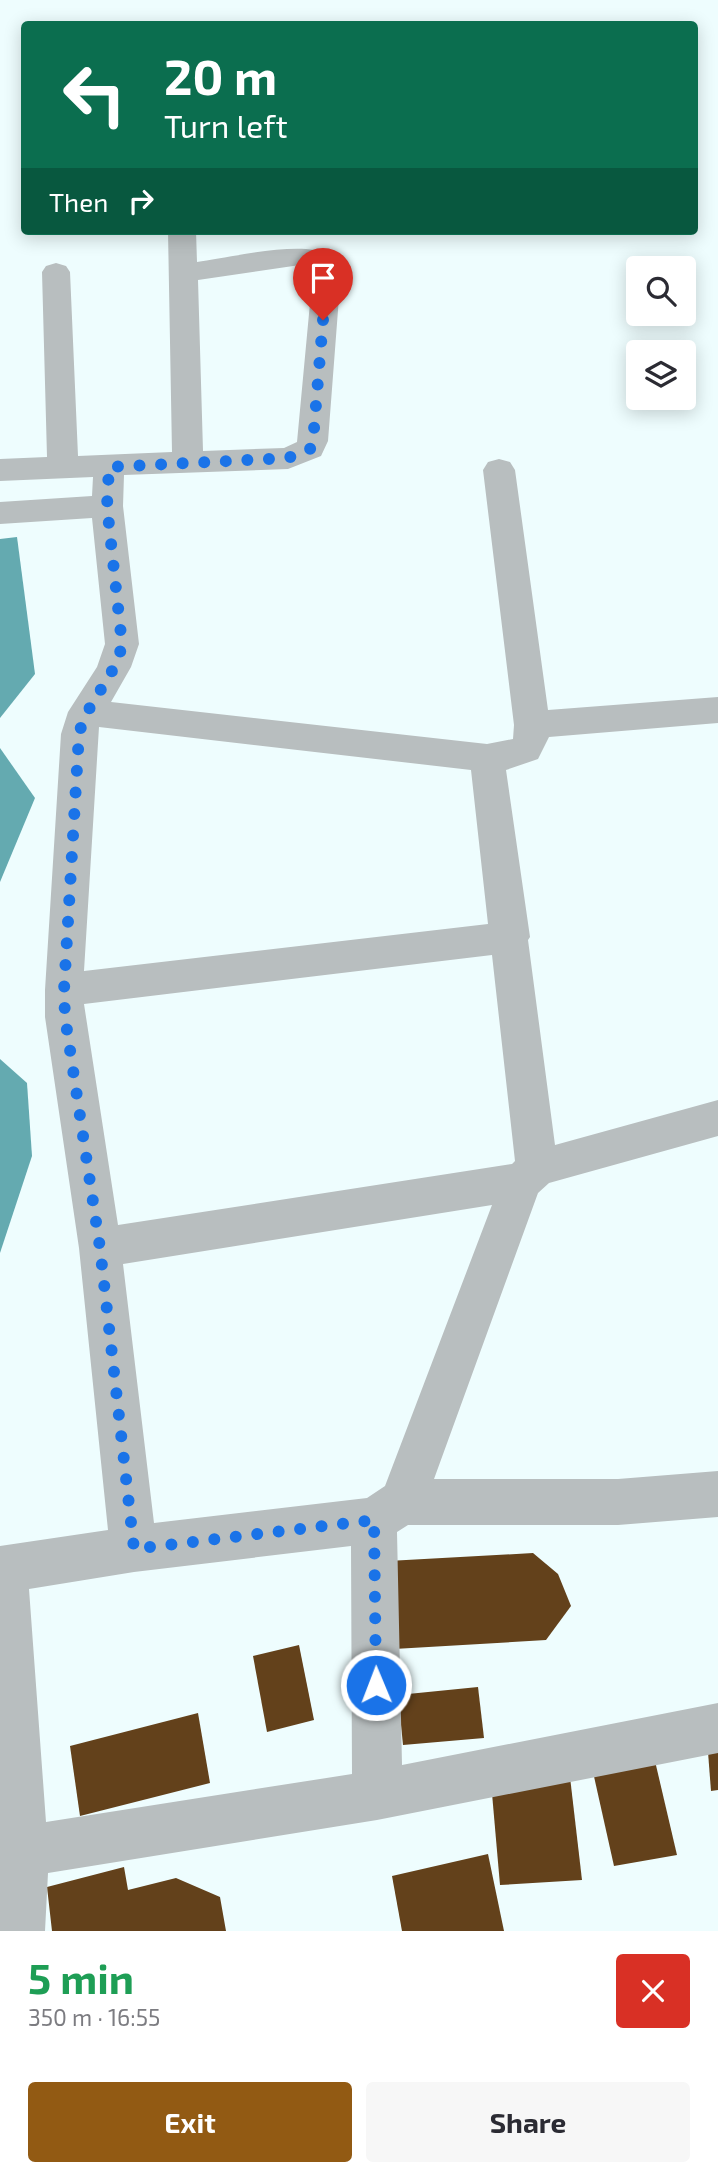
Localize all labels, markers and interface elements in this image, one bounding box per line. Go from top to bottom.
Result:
text: 20 m [164,46,277,105]
icon: left [49,49,140,140]
text: Turn left [164,106,288,144]
icon: right [122,182,160,220]
text: Then [49,186,108,217]
pin [293,248,353,320]
map controls [626,256,696,410]
button: search [626,256,696,326]
icon: arrive [304,259,342,297]
button: layers [626,340,696,410]
position arrow [339,1648,413,1722]
text: 5 min [28,1952,134,2002]
button: close [616,1954,690,2028]
text: 350 m · 16:55 [28,2003,160,2031]
button: Exit [28,2082,352,2162]
button: Share [366,2082,690,2162]

